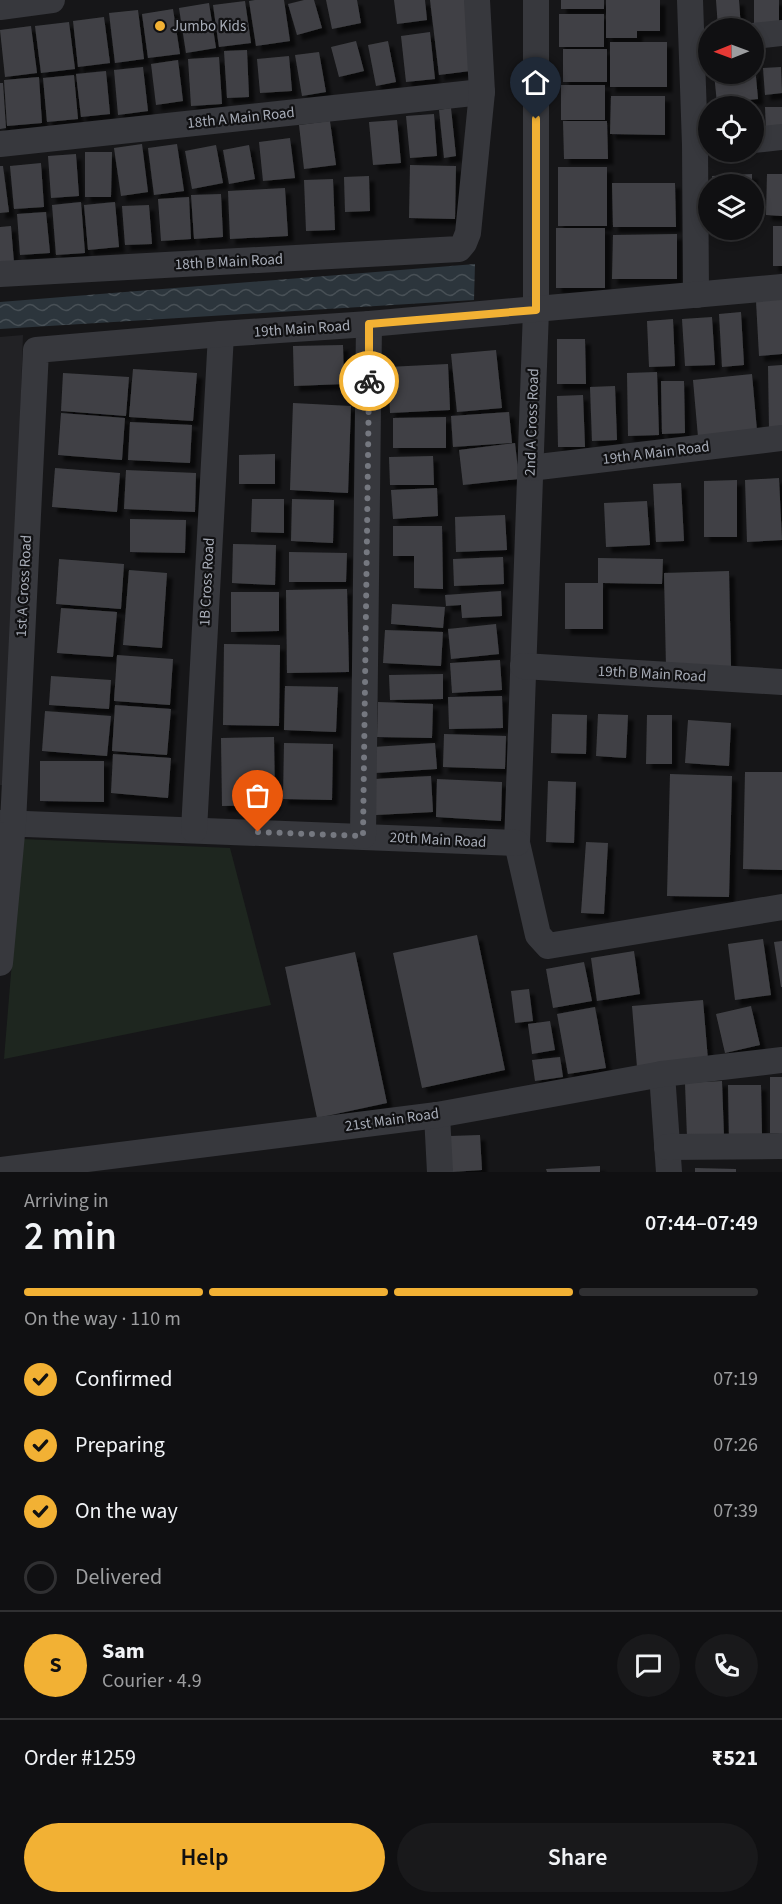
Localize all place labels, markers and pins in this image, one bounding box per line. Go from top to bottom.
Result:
place label: Jumbo Kids [172,16,246,37]
marker: Jumbo Kids [153,19,167,33]
pin [510,57,561,119]
pin [232,770,283,832]

